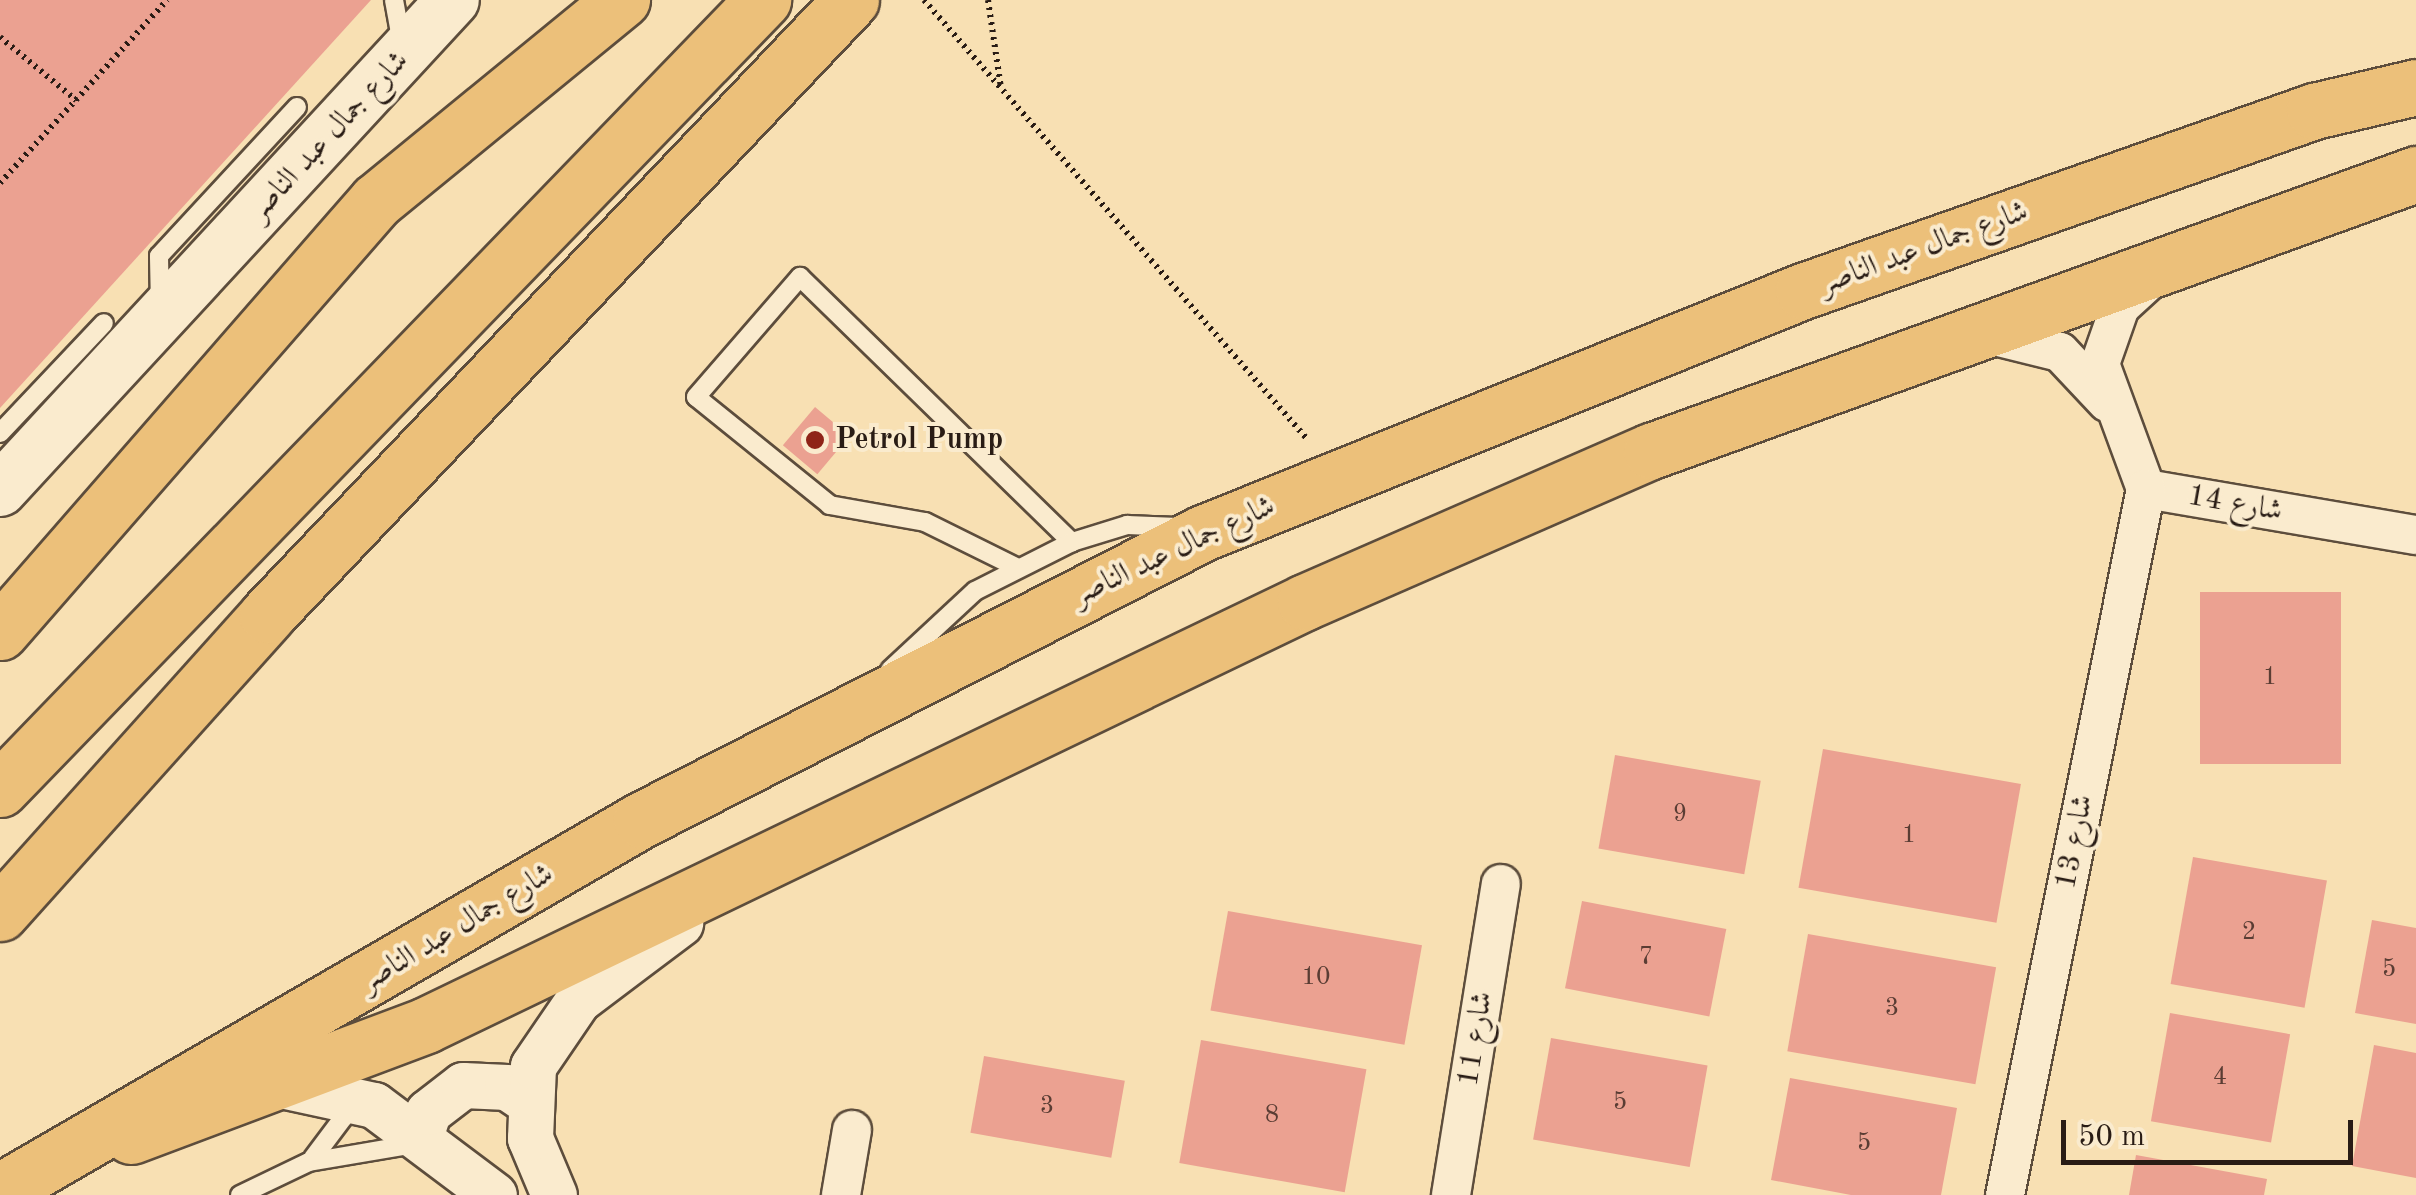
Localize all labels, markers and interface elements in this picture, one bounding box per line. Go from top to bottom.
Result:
street label: شارع جمال عبد الناصر [241,44,417,228]
street label: شارع جمال عبد الناصر [1815,194,2033,302]
place label: Petrol Pump [835,422,1003,458]
marker: Petrol Pump [804,429,826,451]
street label: شارع 14 [2185,478,2285,530]
street label: شارع جمال عبد الناصر [1067,489,1281,613]
house number: 1 [2263,663,2277,693]
street label: شارع 13 [2048,792,2102,892]
house number: 9 [1673,800,1687,830]
house number: 1 [1902,821,1916,851]
street label: شارع جمال عبد الناصر [354,856,560,1000]
house number: 2 [2242,918,2256,948]
house number: 7 [1639,943,1653,973]
house number: 5 [2382,955,2396,985]
house number: 10 [1302,963,1330,993]
street label: شارع 11 [1451,989,1501,1089]
house number: 3 [1885,994,1899,1024]
house number: 4 [2213,1063,2227,1093]
house number: 5 [1613,1088,1627,1118]
house number: 3 [1040,1092,1054,1122]
scale bar [2066,1100,2358,1162]
house number: 8 [1265,1101,1279,1131]
text: 50 m [2078,1122,2145,1152]
house number: 5 [1857,1129,1871,1159]

